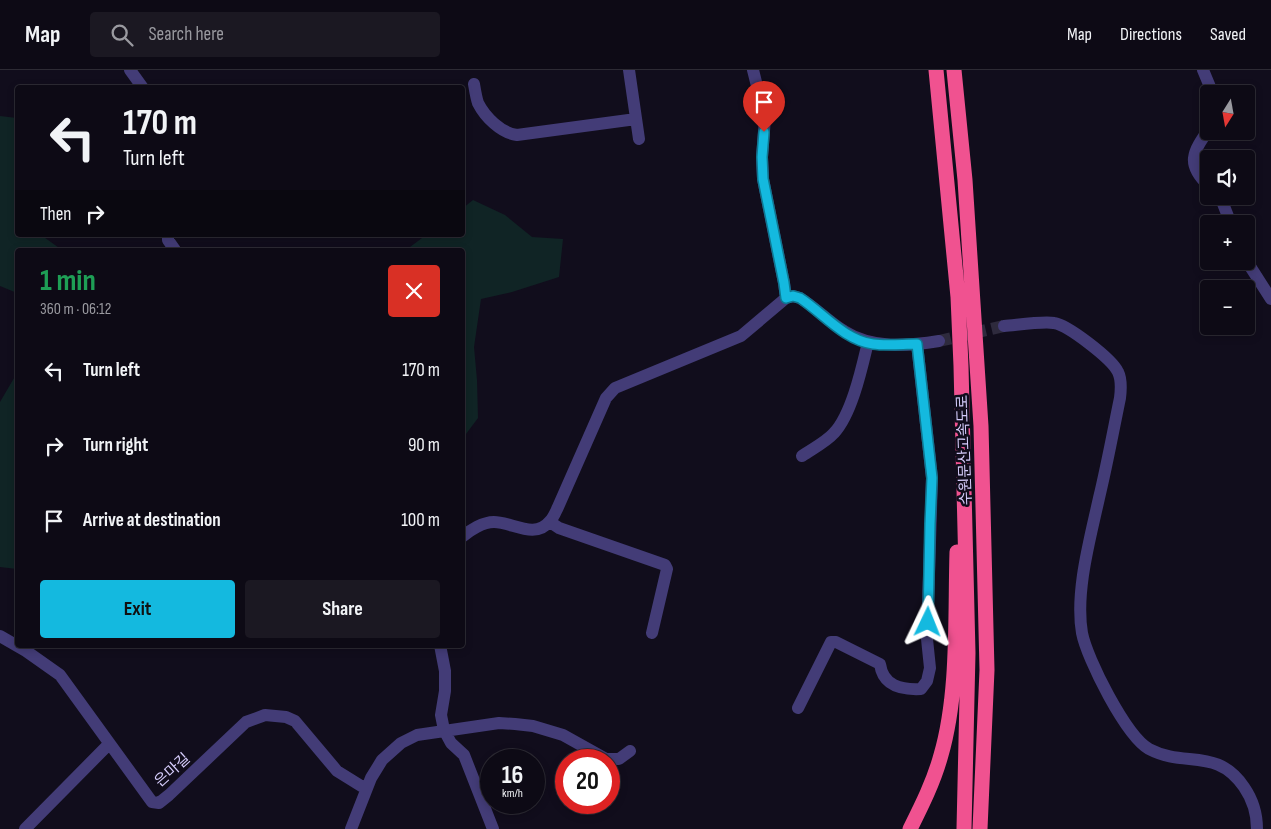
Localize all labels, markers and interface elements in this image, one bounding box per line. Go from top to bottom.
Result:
search box [90,12,440,57]
text: Map [25,20,60,49]
icon: search [108,21,136,49]
text: Search here [148,23,224,46]
text: Map [1067,24,1092,45]
text: Directions [1120,24,1182,45]
text: Saved [1210,24,1246,45]
pin [743,81,785,132]
north arrow [1200,85,1255,140]
map controls [1200,85,1255,335]
icon: arrive [750,88,778,116]
text: 170 m [123,102,197,145]
icon: left [40,105,105,170]
text: Turn left [123,145,185,172]
button: sound [1200,150,1255,205]
icon: right [81,200,109,228]
text: Then [40,203,71,226]
button: + [1200,215,1255,270]
text: 1 min [40,263,96,299]
button: close [388,265,440,317]
button: − [1200,280,1255,335]
text: 360 m · 06:12 [40,300,111,319]
icon: left [40,357,68,385]
text: Turn left [83,359,140,382]
text: 170 m [402,359,440,382]
street label: 수원문산고속도로 [953,394,976,505]
icon: right [40,432,68,460]
text: Turn right [83,434,148,457]
text: 90 m [408,434,440,457]
icon: arrive [40,507,68,535]
text: Arrive at destination [83,509,221,532]
text: 100 m [401,509,440,532]
button: Exit [40,580,235,638]
button: Share [245,580,440,638]
position arrow [901,595,953,647]
street label: 은마길 [151,749,194,791]
speed limit sign: 20 [555,749,620,814]
text: 16 [502,760,523,791]
text: km/h [502,786,523,801]

